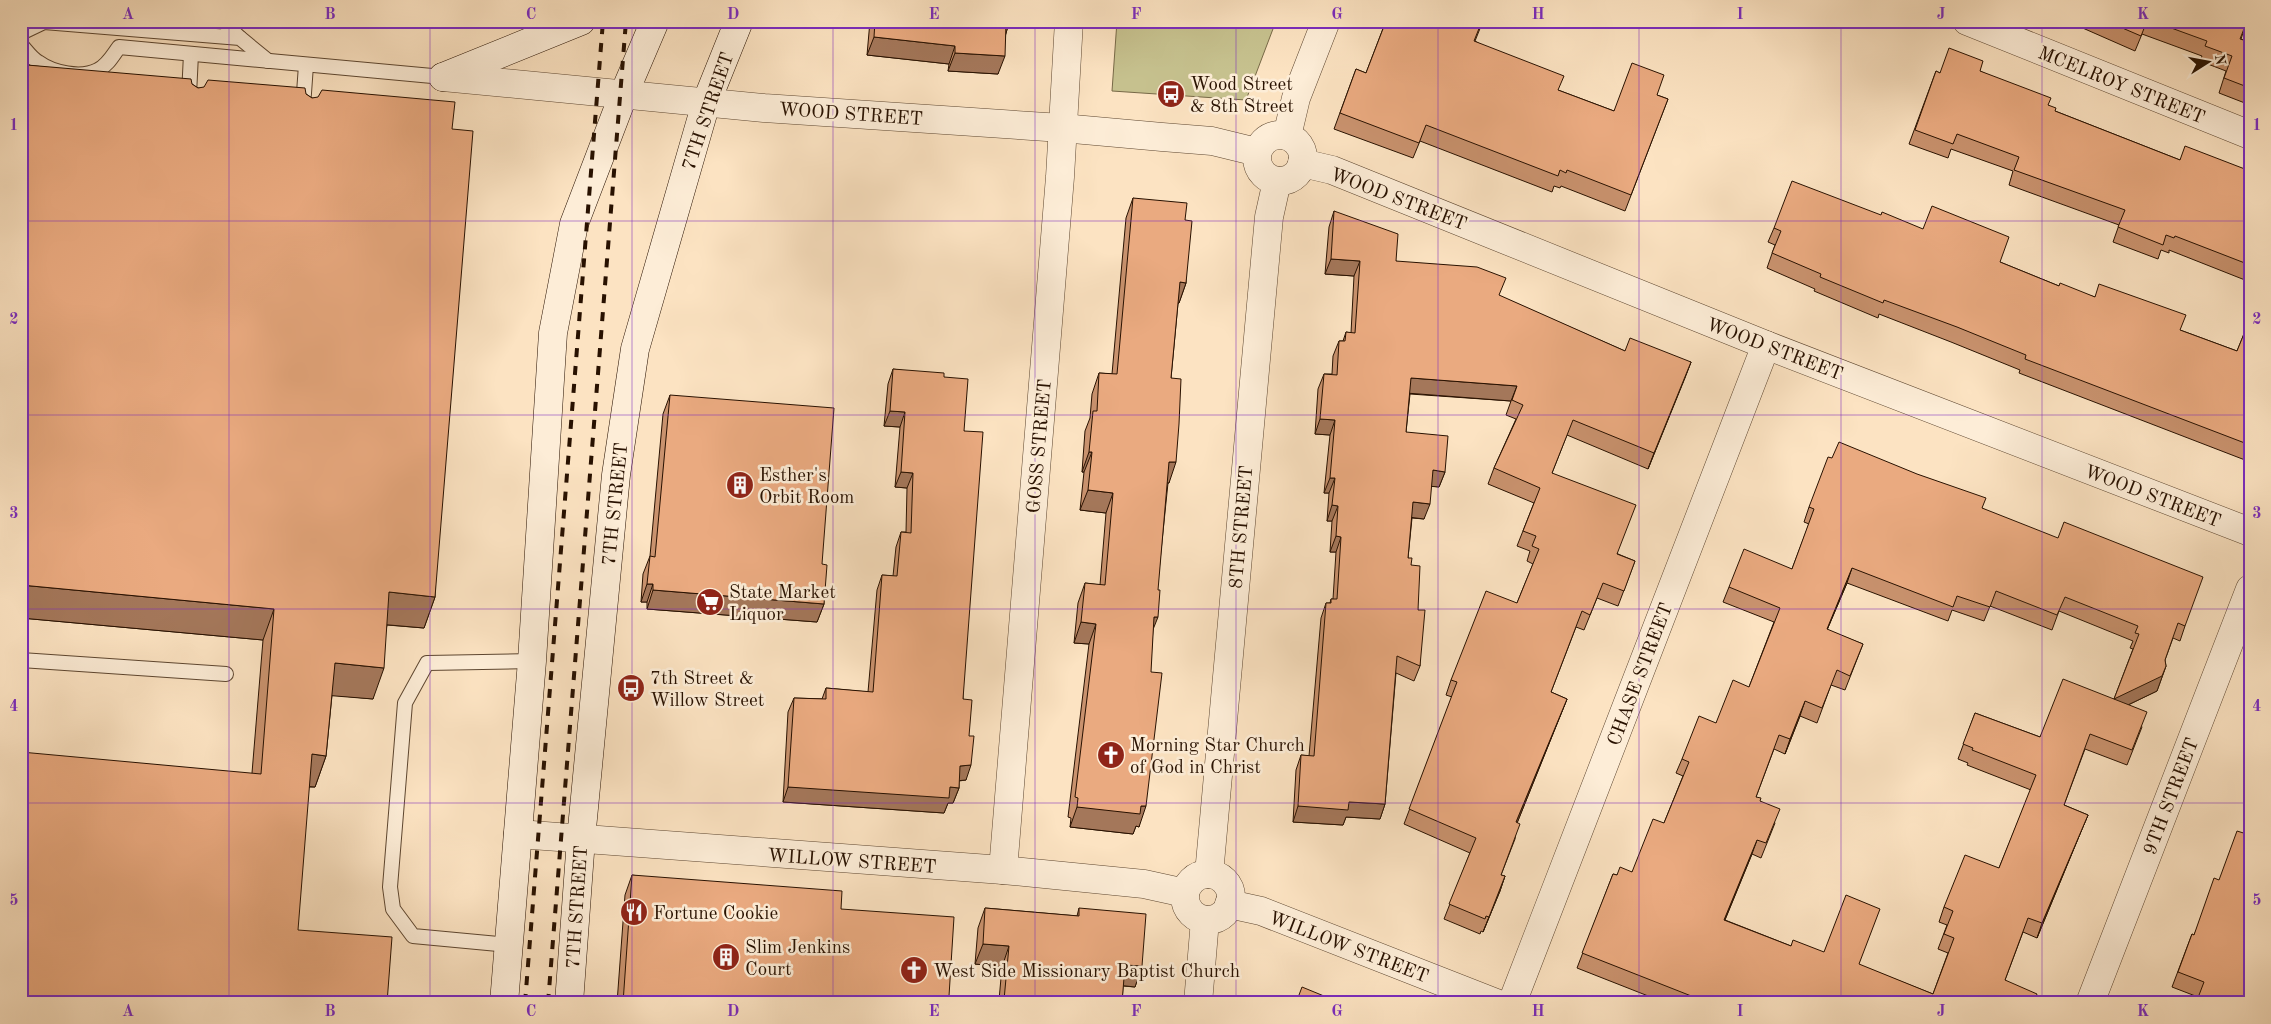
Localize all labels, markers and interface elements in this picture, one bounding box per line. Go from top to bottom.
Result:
text: A [122,7,134,23]
text: B [324,7,336,23]
text: C [526,7,536,23]
text: D [727,7,739,23]
text: E [928,7,940,23]
text: F [1131,7,1142,23]
text: G [1331,7,1343,23]
text: H [1531,7,1545,23]
text: I [1736,7,1744,23]
text: J [1937,7,1946,23]
text: K [2137,7,2149,23]
north arrow [2184,38,2234,88]
street label: MCELROY STREET [2035,44,2207,128]
street label: 7TH STREET [680,50,738,173]
text: N [2212,53,2228,67]
place label: Wood Street & 8th Street [1190,76,1294,117]
bus stop icon: Wood Street & 8th Street [1156,79,1186,109]
street label: WOOD STREET [778,101,924,130]
text: 1 [9,118,19,134]
text: 1 [2252,118,2262,134]
street label: WOOD STREET [1327,166,1469,235]
text: 2 [9,312,19,328]
text: 2 [2252,312,2262,328]
street label: WOOD STREET [1703,316,1845,385]
street label: GOSS STREET [1025,378,1056,514]
street label: 7TH STREET [601,442,632,567]
street label: WOOD STREET [2081,463,2223,532]
street label: 8TH STREET [1228,465,1257,590]
place label: Esther's Orbit Room [759,467,854,508]
building icon: Esther's Orbit Room [725,470,755,500]
text: 3 [9,506,19,522]
text: 3 [2252,506,2262,522]
place label: State Market Liquor [729,584,836,625]
supermarket icon: State Market Liquor [695,587,725,617]
street label: CHASE STREET [1605,601,1677,749]
place label: 7th Street & Willow Street [650,670,764,711]
bus stop icon: 7th Street & Willow Street [616,673,646,703]
text: 4 [9,699,19,715]
text: 4 [2252,699,2262,715]
street label: 9TH STREET [2141,736,2203,858]
place label: Morning Star Church of God in Christ [1130,737,1305,778]
church icon: Morning Star Church of God in Christ [1096,740,1126,770]
street label: 7TH STREET [565,845,592,969]
street label: WILLOW STREET [767,847,937,878]
text: 5 [9,893,19,909]
text: 5 [2252,893,2262,909]
restaurant icon: Fortune Cookie [619,897,649,927]
place label: Fortune Cookie [653,905,778,924]
street label: WILLOW STREET [1266,909,1431,988]
place label: Slim Jenkins Court [745,939,850,980]
building icon: Slim Jenkins Court [711,942,741,972]
church icon: West Side Missionary Baptist Church [899,955,929,985]
place label: West Side Missionary Baptist Church [933,963,1240,982]
text: A [122,1004,134,1020]
text: B [324,1004,336,1020]
text: C [526,1004,536,1020]
text: D [727,1004,739,1020]
text: E [928,1004,940,1020]
text: F [1131,1004,1142,1020]
text: G [1331,1004,1343,1020]
text: H [1531,1004,1545,1020]
text: I [1736,1004,1744,1020]
text: J [1937,1004,1946,1020]
text: K [2137,1004,2149,1020]

